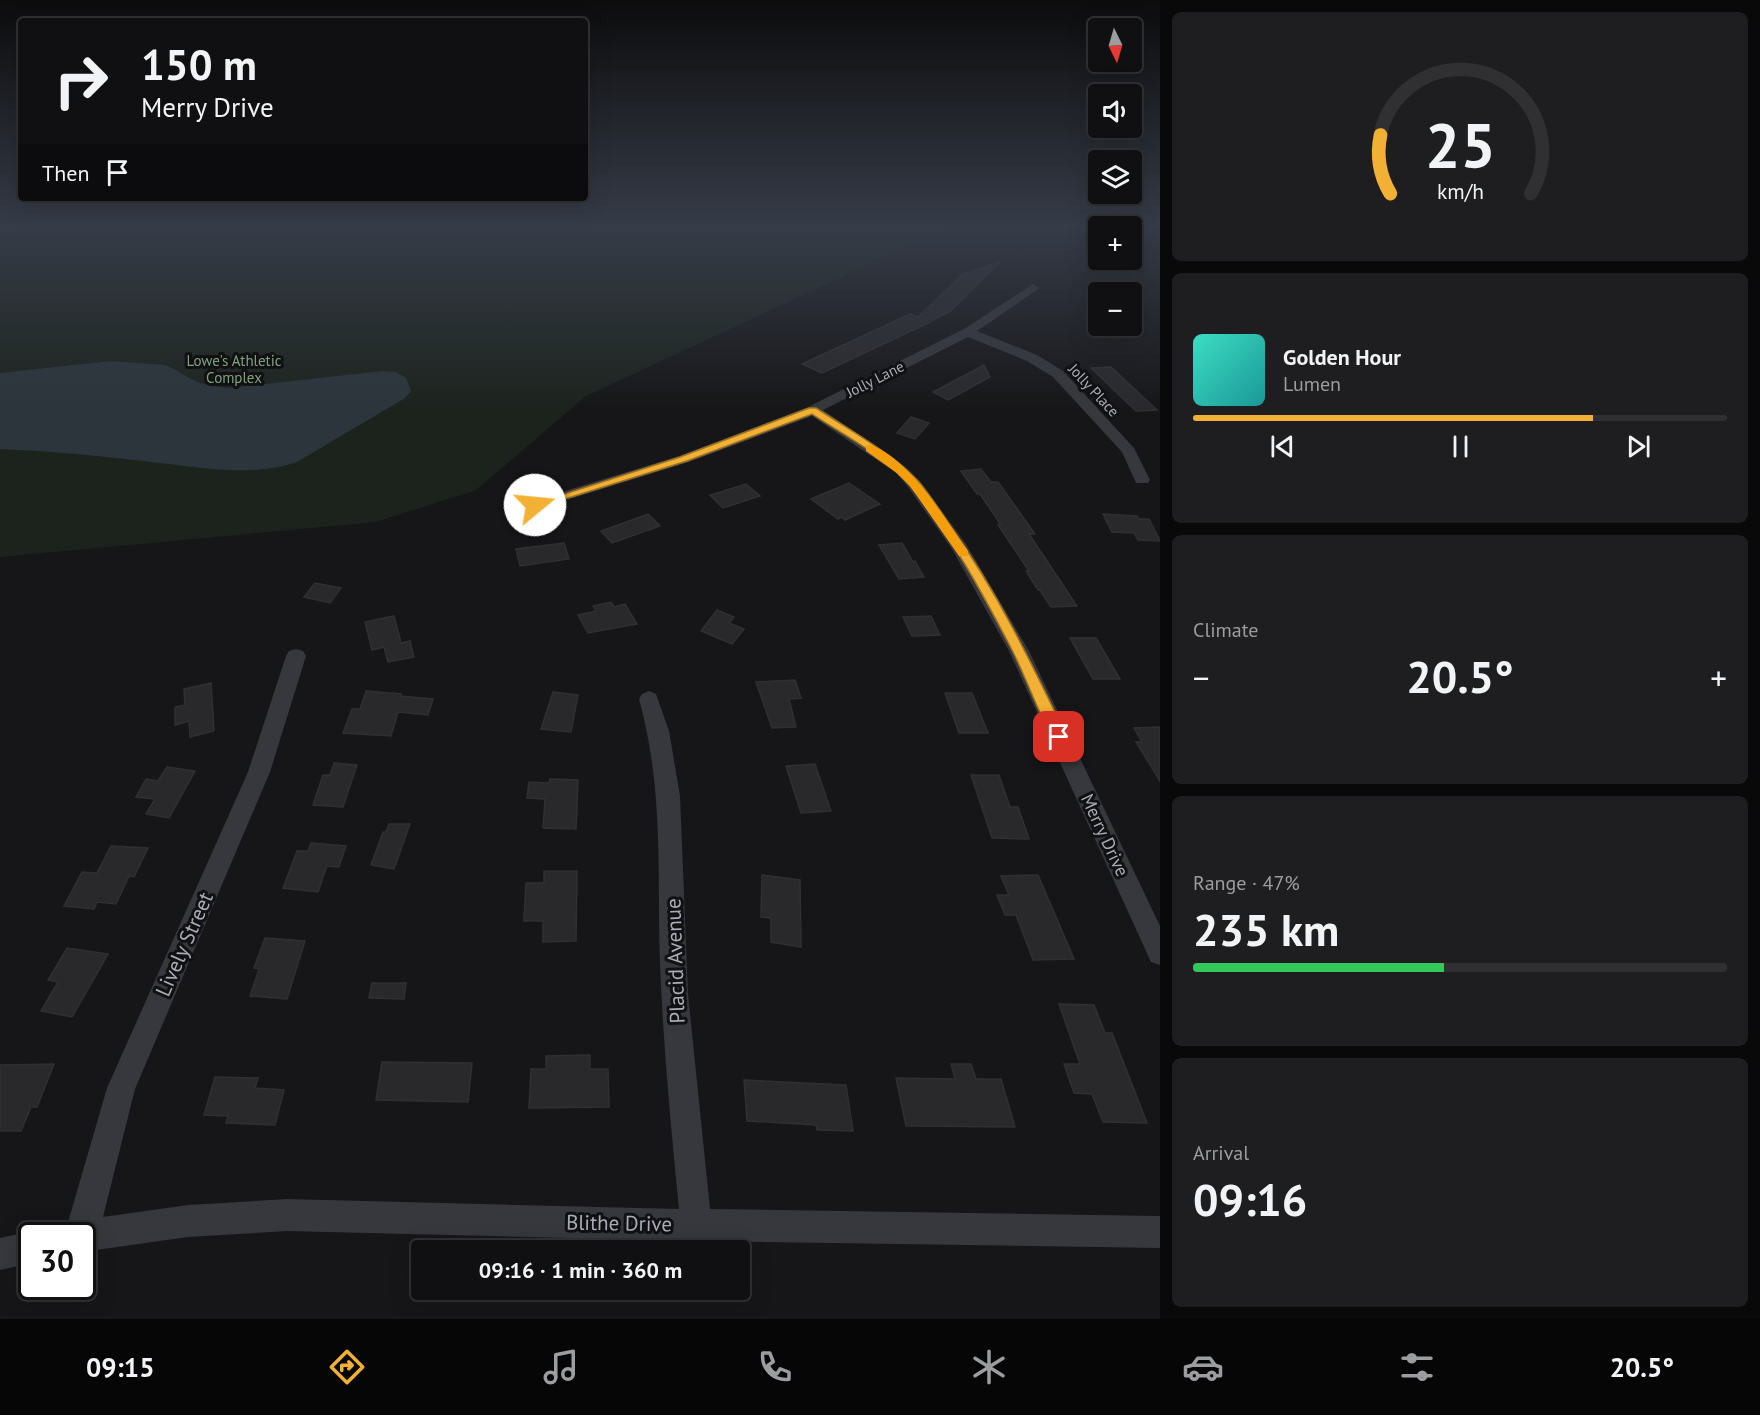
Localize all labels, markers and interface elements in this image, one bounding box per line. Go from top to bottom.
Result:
north arrow [1088,18,1142,72]
map controls [1088,18,1142,336]
text: 150 m [141,37,257,92]
icon: right [42,42,120,120]
button: sound [1088,84,1142,138]
text: Merry Drive [141,90,274,124]
text: 25 [1425,104,1495,185]
button: layers [1088,150,1142,204]
icon: arrive [101,156,134,189]
text: Then [42,159,89,187]
text: km/h [1436,177,1483,205]
button: + [1088,216,1142,270]
button: − [1088,282,1142,336]
text: Golden Hour [1283,343,1401,371]
park label: Lowe's Athletic Complex [187,351,282,387]
street label: Jolly Lane [842,356,907,402]
street label: Jolly Place [1064,359,1123,421]
text: Lumen [1283,371,1341,397]
icon: previous [1266,430,1299,463]
icon: pause [1444,430,1477,463]
icon: next [1622,430,1655,463]
position arrow [503,473,567,537]
text: Climate [1193,617,1259,643]
text: 20.5° [1406,647,1514,705]
text: − [1193,656,1210,699]
text: + [1710,656,1727,699]
pin [1033,711,1084,762]
icon: arrive [1042,720,1075,753]
street label: Merry Drive [1076,790,1134,880]
text: Range · 47% [1193,870,1300,896]
street label: Lively Street [149,888,219,1000]
street label: Placid Avenue [659,898,691,1024]
text: 235 km [1193,900,1339,958]
text: Arrival [1193,1140,1249,1166]
text: 09:16 [1193,1170,1307,1228]
street label: Blithe Drive [566,1209,672,1237]
speed limit sign: 30 [18,1222,96,1300]
text: 09:16 · 1 min · 360 m [479,1256,682,1284]
icon: directions [326,1346,368,1388]
icon: music [540,1346,582,1388]
icon: phone [754,1346,796,1388]
icon: climate [968,1346,1010,1388]
icon: car [1182,1346,1224,1388]
icon: filters [1396,1346,1438,1388]
text: 09:15 [86,1350,154,1384]
text: 20.5° [1610,1350,1674,1384]

